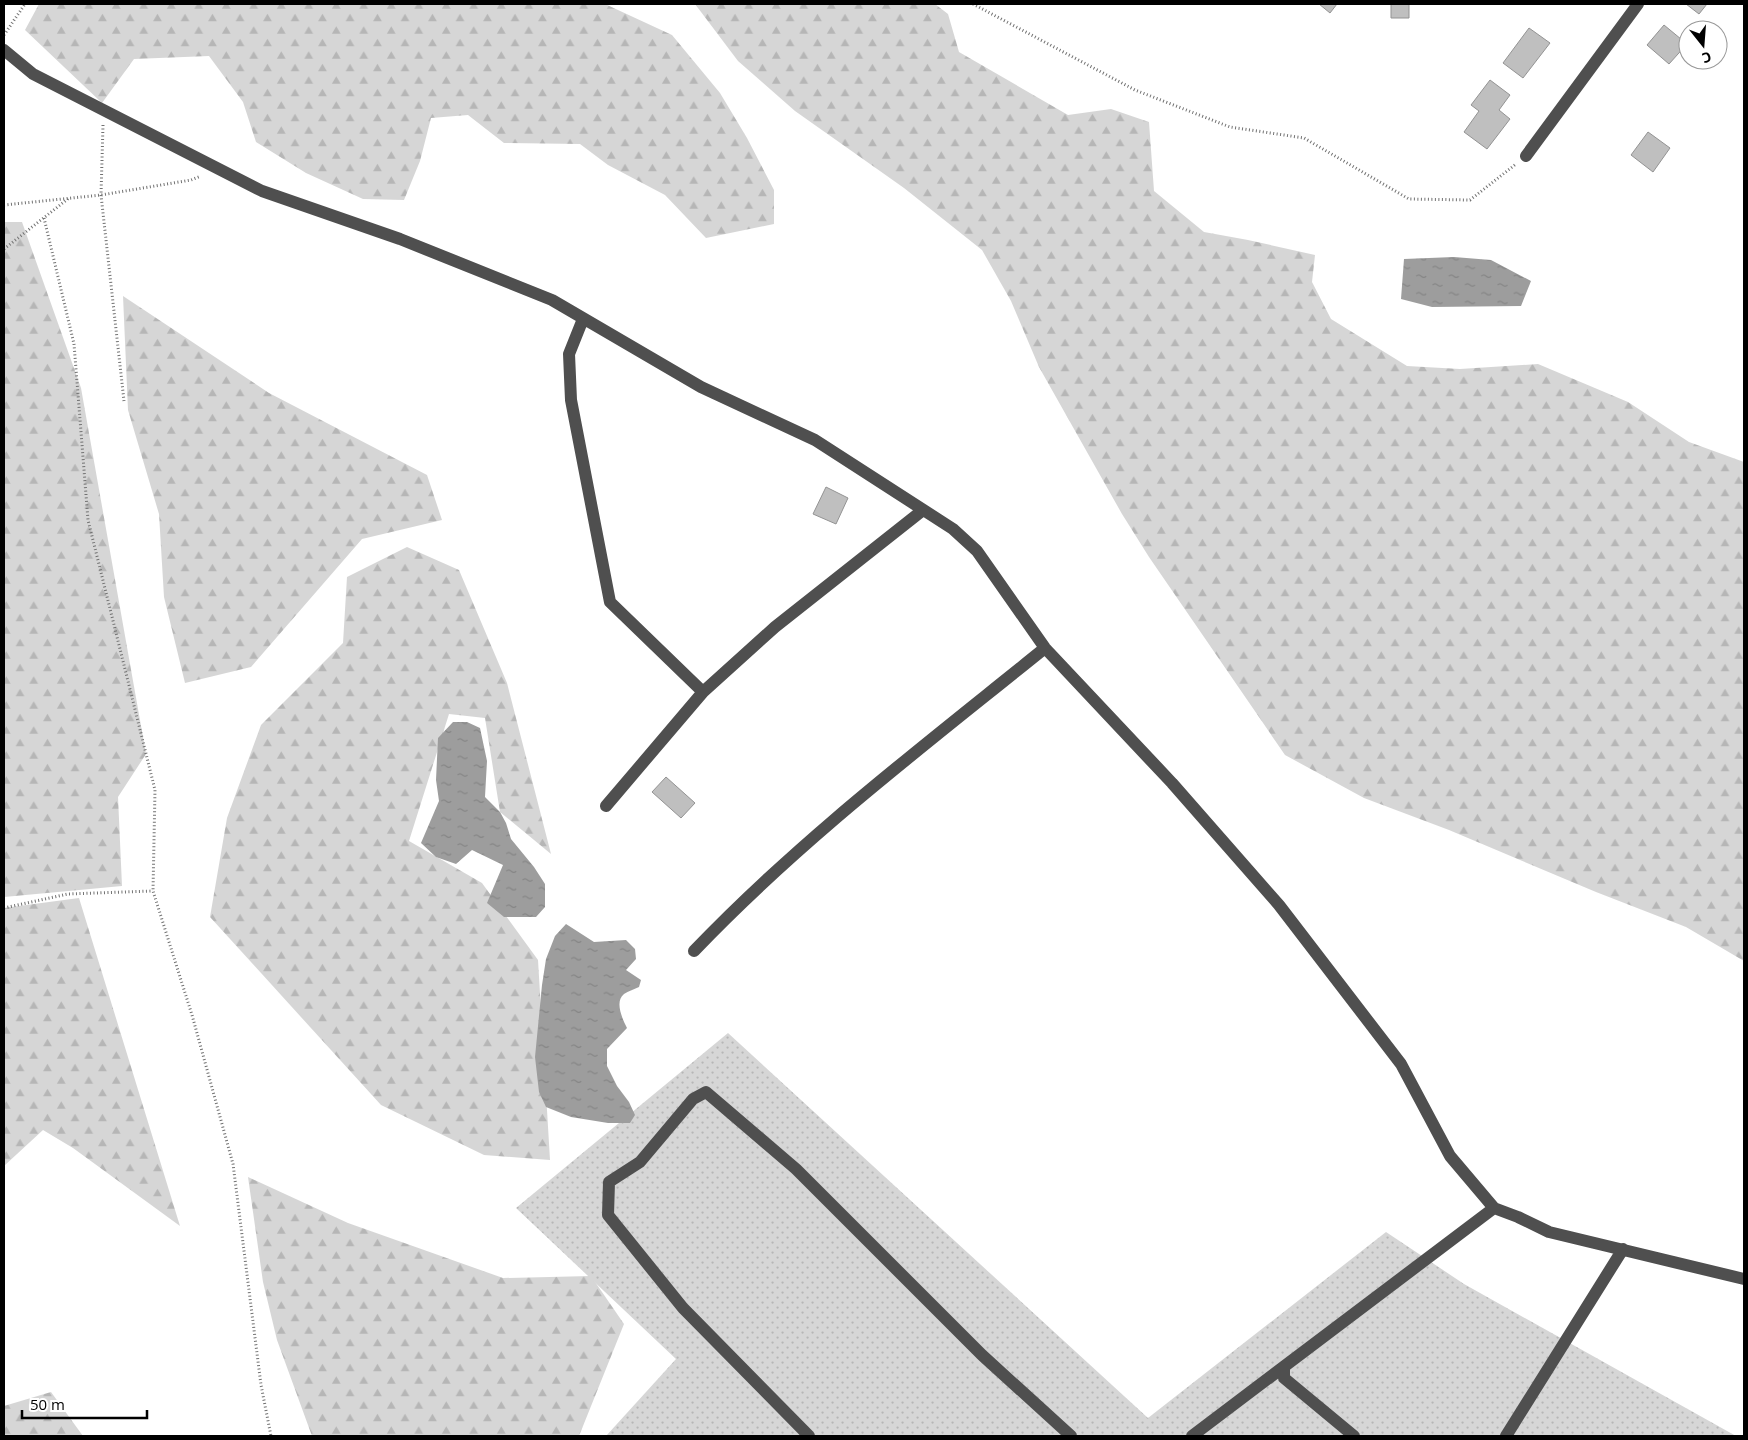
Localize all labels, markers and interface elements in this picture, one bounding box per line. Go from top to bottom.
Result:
north arrow [1678,20,1728,70]
text: С [1700,48,1714,68]
scale bar [22,1388,148,1420]
text: 50 m [30,1394,65,1414]

